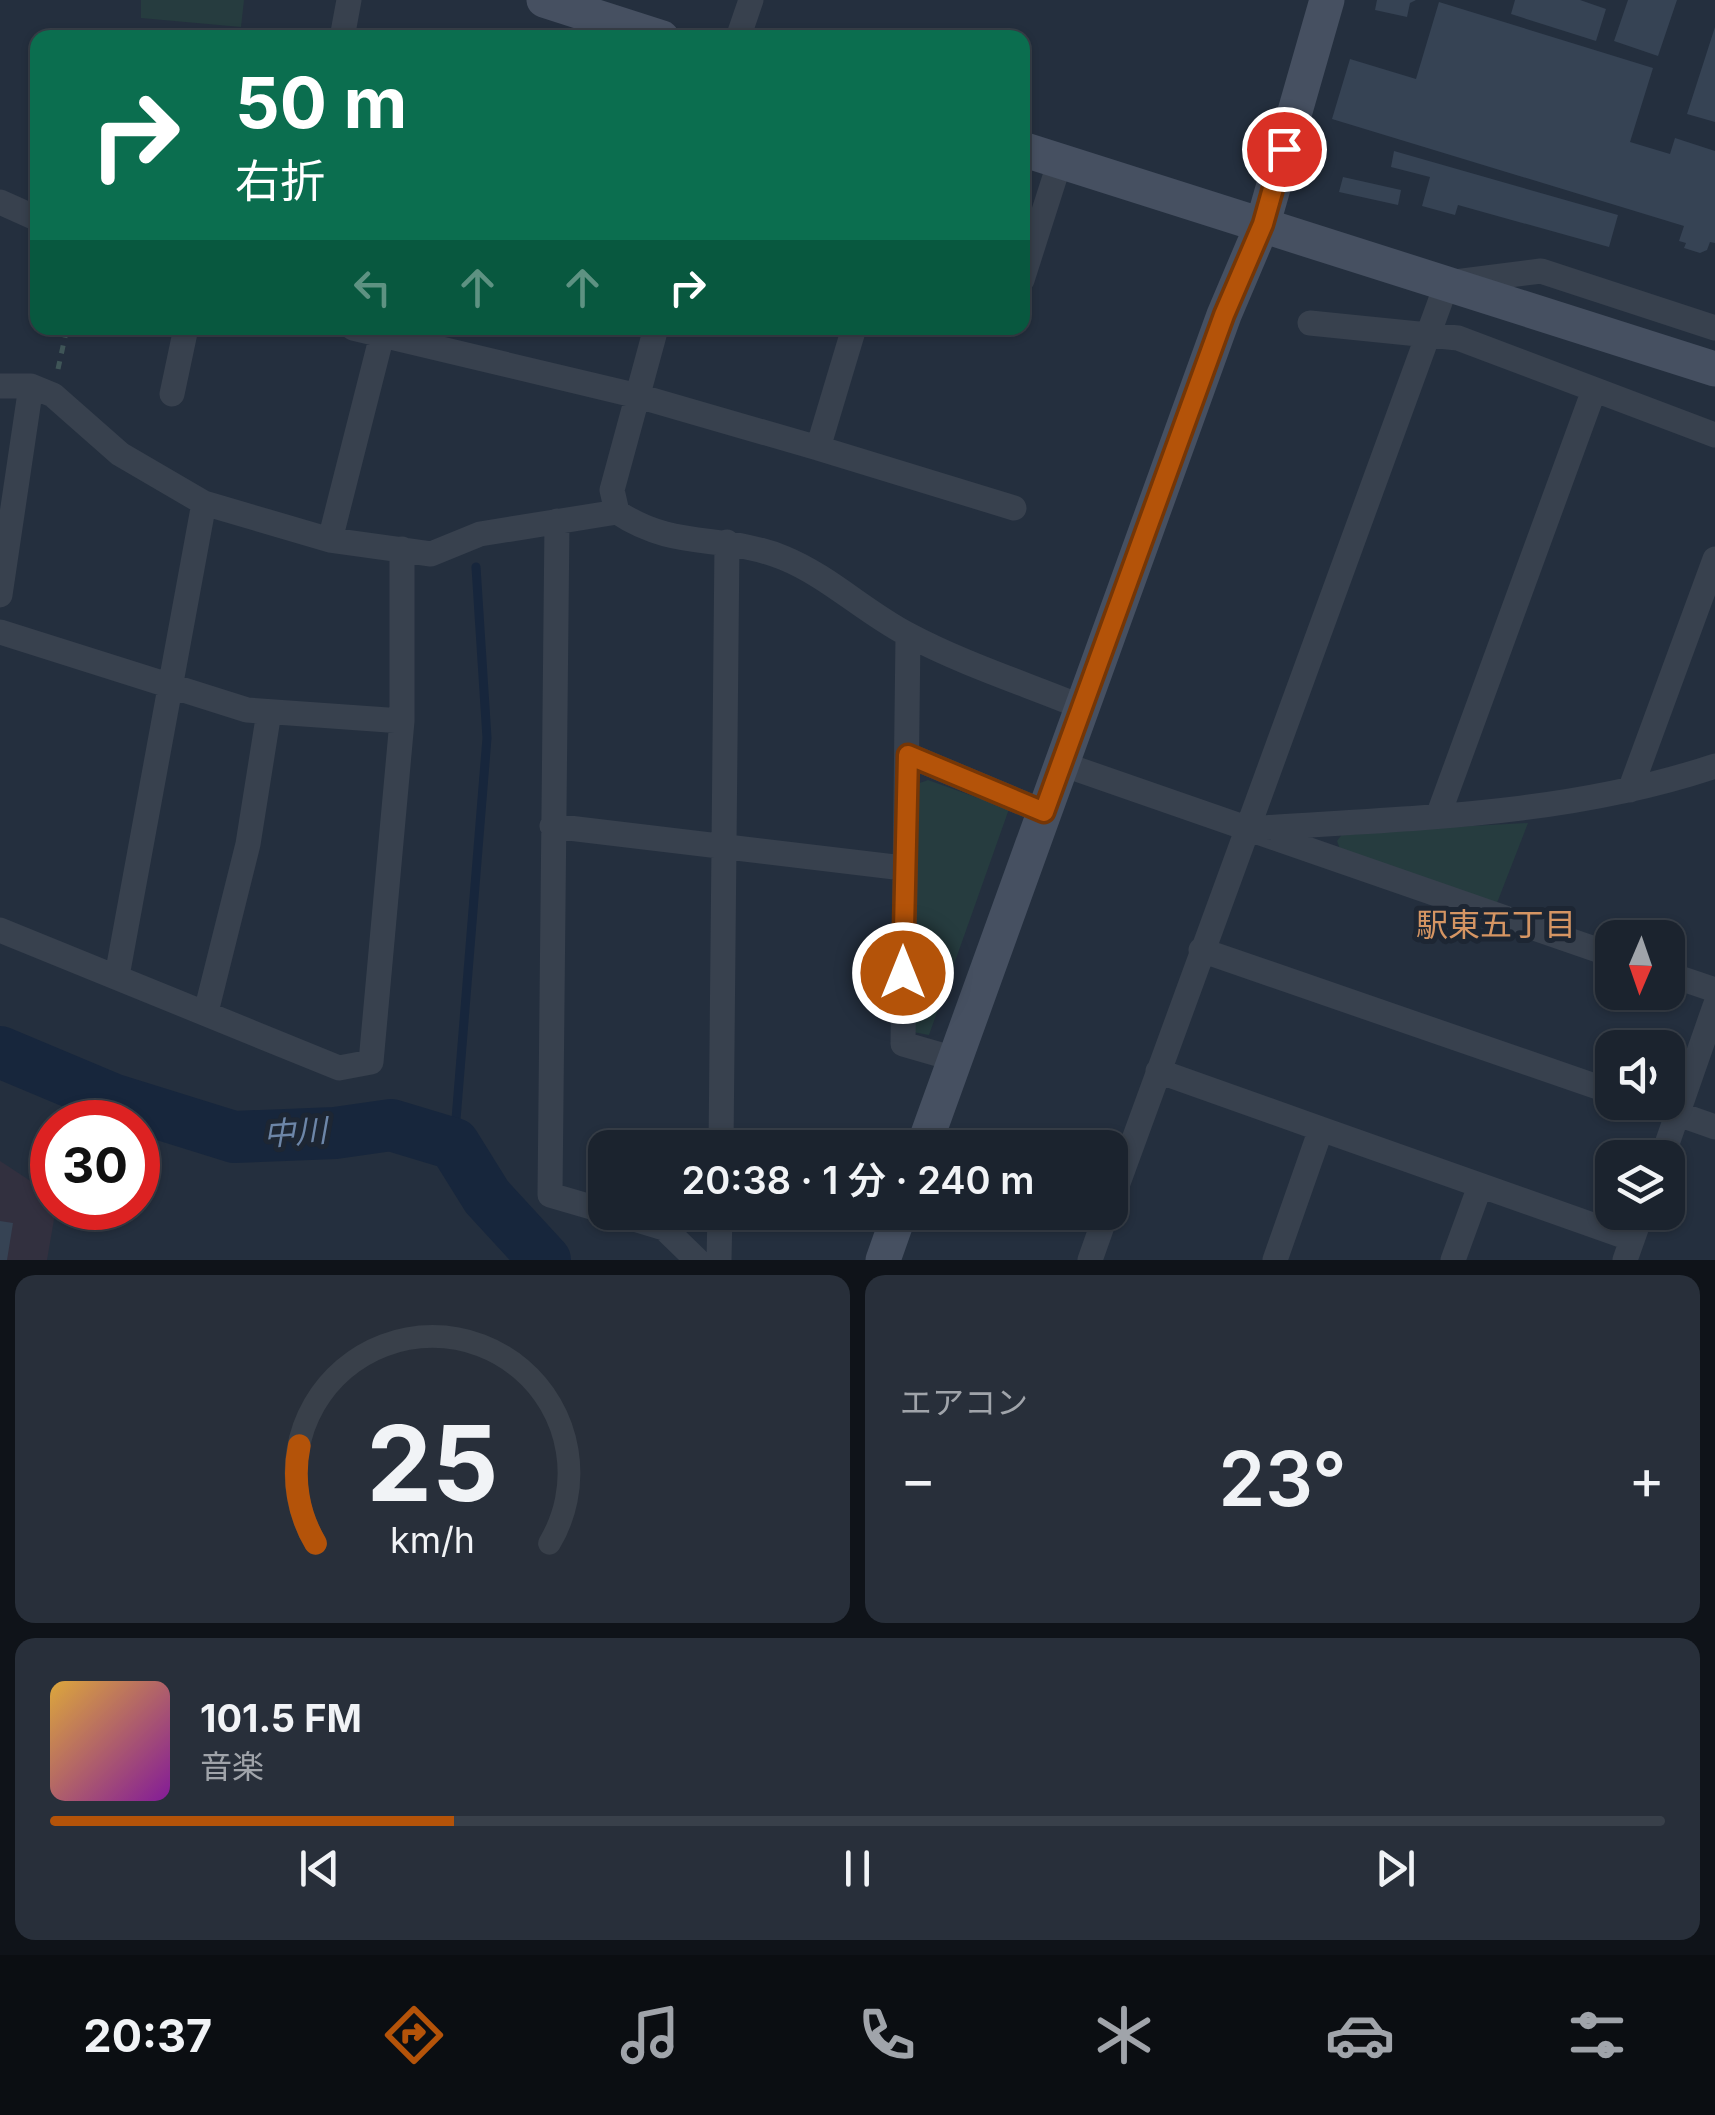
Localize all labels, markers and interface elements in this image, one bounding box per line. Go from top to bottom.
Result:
text: 50 m [235,60,407,145]
icon: right [70,70,200,200]
pin [1242,107,1327,192]
icon: arrive [1257,122,1312,177]
text: 右折 [235,153,325,208]
icon: left [345,260,400,315]
icon: ahead [450,260,505,315]
icon: ahead [555,260,610,315]
icon: right [660,260,715,315]
district label: 駅東五丁目 [1416,905,1576,944]
north arrow [1595,920,1685,1010]
map controls [1595,920,1685,1230]
position arrow [851,921,955,1025]
button: sound [1595,1030,1685,1120]
speed limit sign: 30 [30,1100,160,1230]
water label: 中川 [262,1110,331,1154]
button: layers [1595,1140,1685,1230]
text: 20:38 · 1 分 · 240 m [682,1157,1034,1203]
text: エアコン [900,1383,1028,1422]
text: 25 [367,1400,498,1526]
text: 23° [1218,1433,1347,1524]
text: − [900,1446,936,1512]
text: + [1629,1446,1665,1512]
text: km/h [390,1518,475,1562]
text: 101.5 FM [200,1695,362,1741]
text: 音楽 [200,1747,264,1786]
icon: previous [292,1841,347,1896]
icon: pause [830,1841,885,1896]
icon: next [1368,1841,1423,1896]
icon: directions [379,2000,449,2070]
icon: music [615,2000,685,2070]
icon: phone [852,2000,922,2070]
icon: climate [1089,2000,1159,2070]
icon: car [1325,2000,1395,2070]
icon: filters [1562,2000,1632,2070]
text: 20:37 [83,2008,212,2063]

